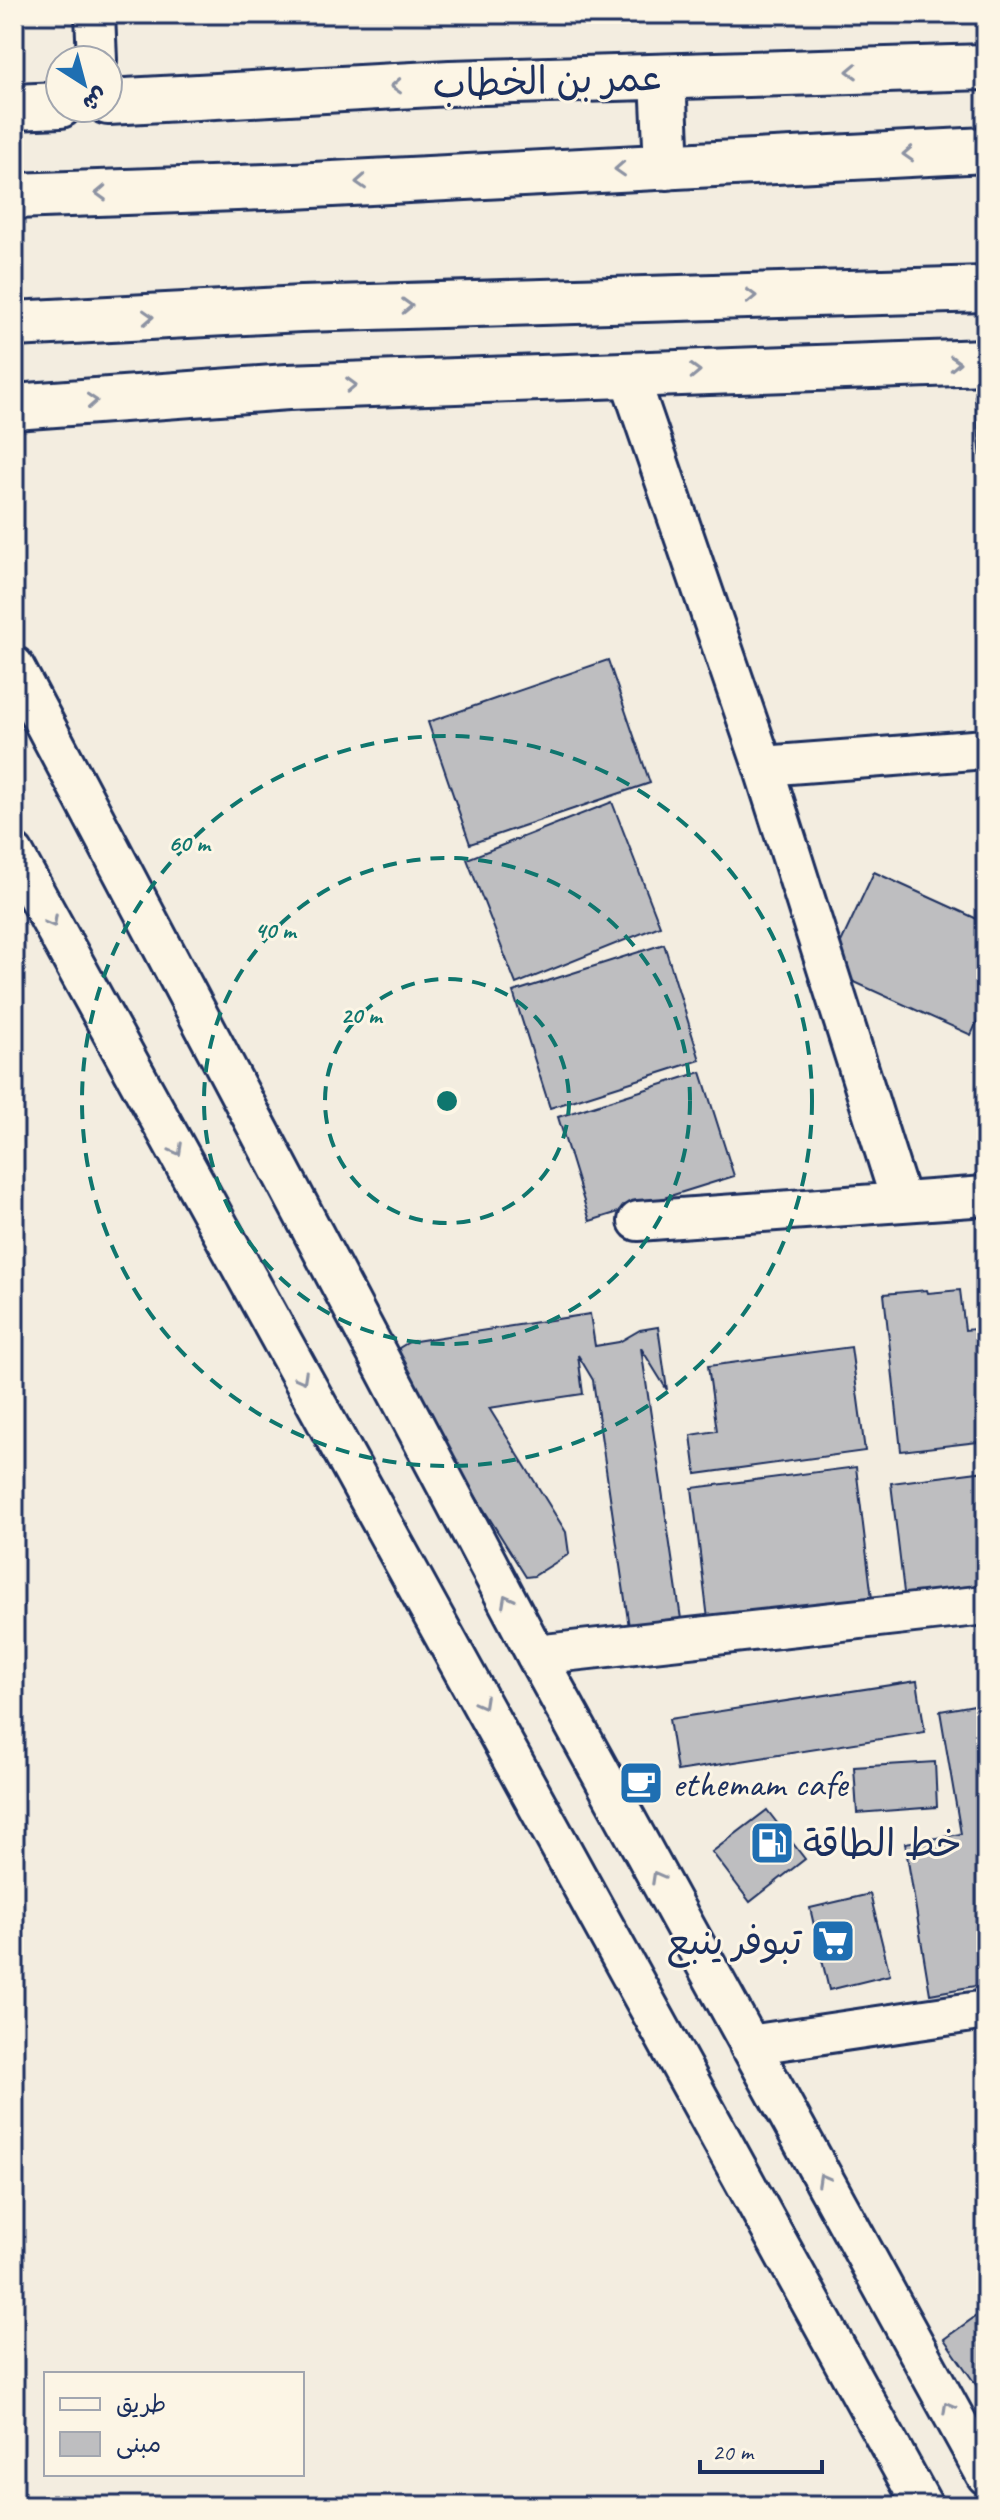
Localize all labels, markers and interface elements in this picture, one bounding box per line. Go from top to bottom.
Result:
north arrow [44,44,124,124]
street label: عمر بن الخطاب [432,54,662,108]
one-way arrow [845,62,858,80]
one-way arrow [389,77,402,94]
text: ش [77,81,113,118]
one-way arrow [901,145,914,162]
one-way arrow [614,160,627,177]
one-way arrow [354,174,367,191]
one-way arrow [94,185,107,202]
one-way arrow [745,287,758,304]
one-way arrow [401,297,414,315]
one-way arrow [142,309,155,326]
one-way arrow [949,354,962,371]
one-way arrow [689,363,702,380]
one-way arrow [345,376,358,393]
one-way arrow [86,393,99,410]
text: 60 m [168,828,212,858]
one-way arrow [42,914,57,928]
text: 40 m [254,915,298,945]
text: 20 m [340,1000,384,1030]
centre of rings [433,1087,461,1115]
one-way arrow [167,1141,183,1156]
one-way arrow [293,1369,308,1384]
one-way arrow [501,1593,516,1608]
one-way arrow [472,1695,487,1710]
cafe icon: ethemam cafe [617,1759,665,1807]
place label: ethemam cafe [672,1760,850,1807]
fuel station icon: خط الطاقة [748,1819,796,1867]
place label: خط الطاقة [803,1820,962,1867]
one-way arrow [652,1871,667,1886]
supermarket icon: تبوفر ينبع [809,1917,857,1965]
place label: تبوفر ينبع [667,1918,803,1968]
one-way arrow [817,2173,833,2188]
legend [44,2372,304,2476]
text: طريق [116,2389,166,2419]
one-way arrow [943,2400,958,2415]
scale bar [700,2424,822,2474]
text: مبنى [116,2429,161,2459]
text: 20 m [712,2437,755,2467]

